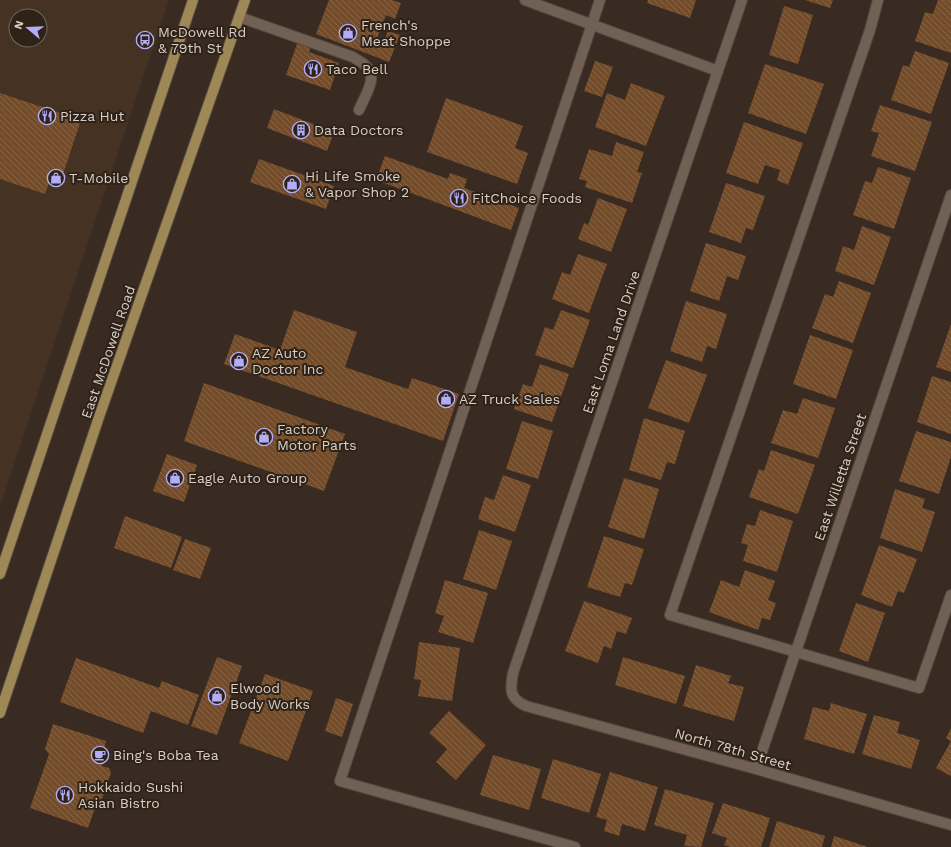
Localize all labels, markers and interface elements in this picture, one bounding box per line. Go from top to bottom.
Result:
north arrow [8,8,48,48]
place label: French's Meat Shoppe [361,17,451,49]
text: N [12,19,26,31]
shop icon: French's Meat Shoppe [338,23,358,43]
place label: McDowell Rd & 79th St [158,24,246,56]
bus stop icon: McDowell Rd & 79th St [135,30,155,50]
restaurant icon: Taco Bell [303,59,323,79]
place label: Taco Bell [326,61,388,77]
restaurant icon: Pizza Hut [37,106,57,126]
place label: Pizza Hut [60,108,124,124]
building icon: Data Doctors [291,120,311,140]
place label: Data Doctors [314,122,403,138]
shop icon: T-Mobile [46,168,66,188]
place label: Hi Life Smoke & Vapor Shop 2 [305,168,409,200]
place label: T-Mobile [69,170,128,186]
shop icon: Hi Life Smoke & Vapor Shop 2 [282,174,302,194]
restaurant icon: FitChoice Foods [449,188,469,208]
place label: FitChoice Foods [472,190,582,206]
street label: East Loma Land Drive [579,268,643,416]
street label: East McDowell Road [78,283,138,421]
place label: AZ Auto Doctor Inc [252,345,324,377]
shop icon: AZ Auto Doctor Inc [229,351,249,371]
shop icon: AZ Truck Sales [436,389,456,409]
place label: AZ Truck Sales [459,391,560,407]
street label: East Willetta Street [811,411,869,543]
place label: Factory Motor Parts [277,421,357,453]
shop icon: Factory Motor Parts [254,427,274,447]
shop icon: Eagle Auto Group [165,468,185,488]
place label: Eagle Auto Group [188,470,307,486]
place label: Elwood Body Works [230,680,310,712]
shop icon: Elwood Body Works [207,686,227,706]
street label: North 78th Street [673,725,793,773]
cafe icon: Bing's Boba Tea [90,745,110,765]
place label: Bing's Boba Tea [113,747,219,763]
place label: Hokkaido Sushi Asian Bistro [78,779,183,811]
restaurant icon: Hokkaido Sushi Asian Bistro [55,785,75,805]

